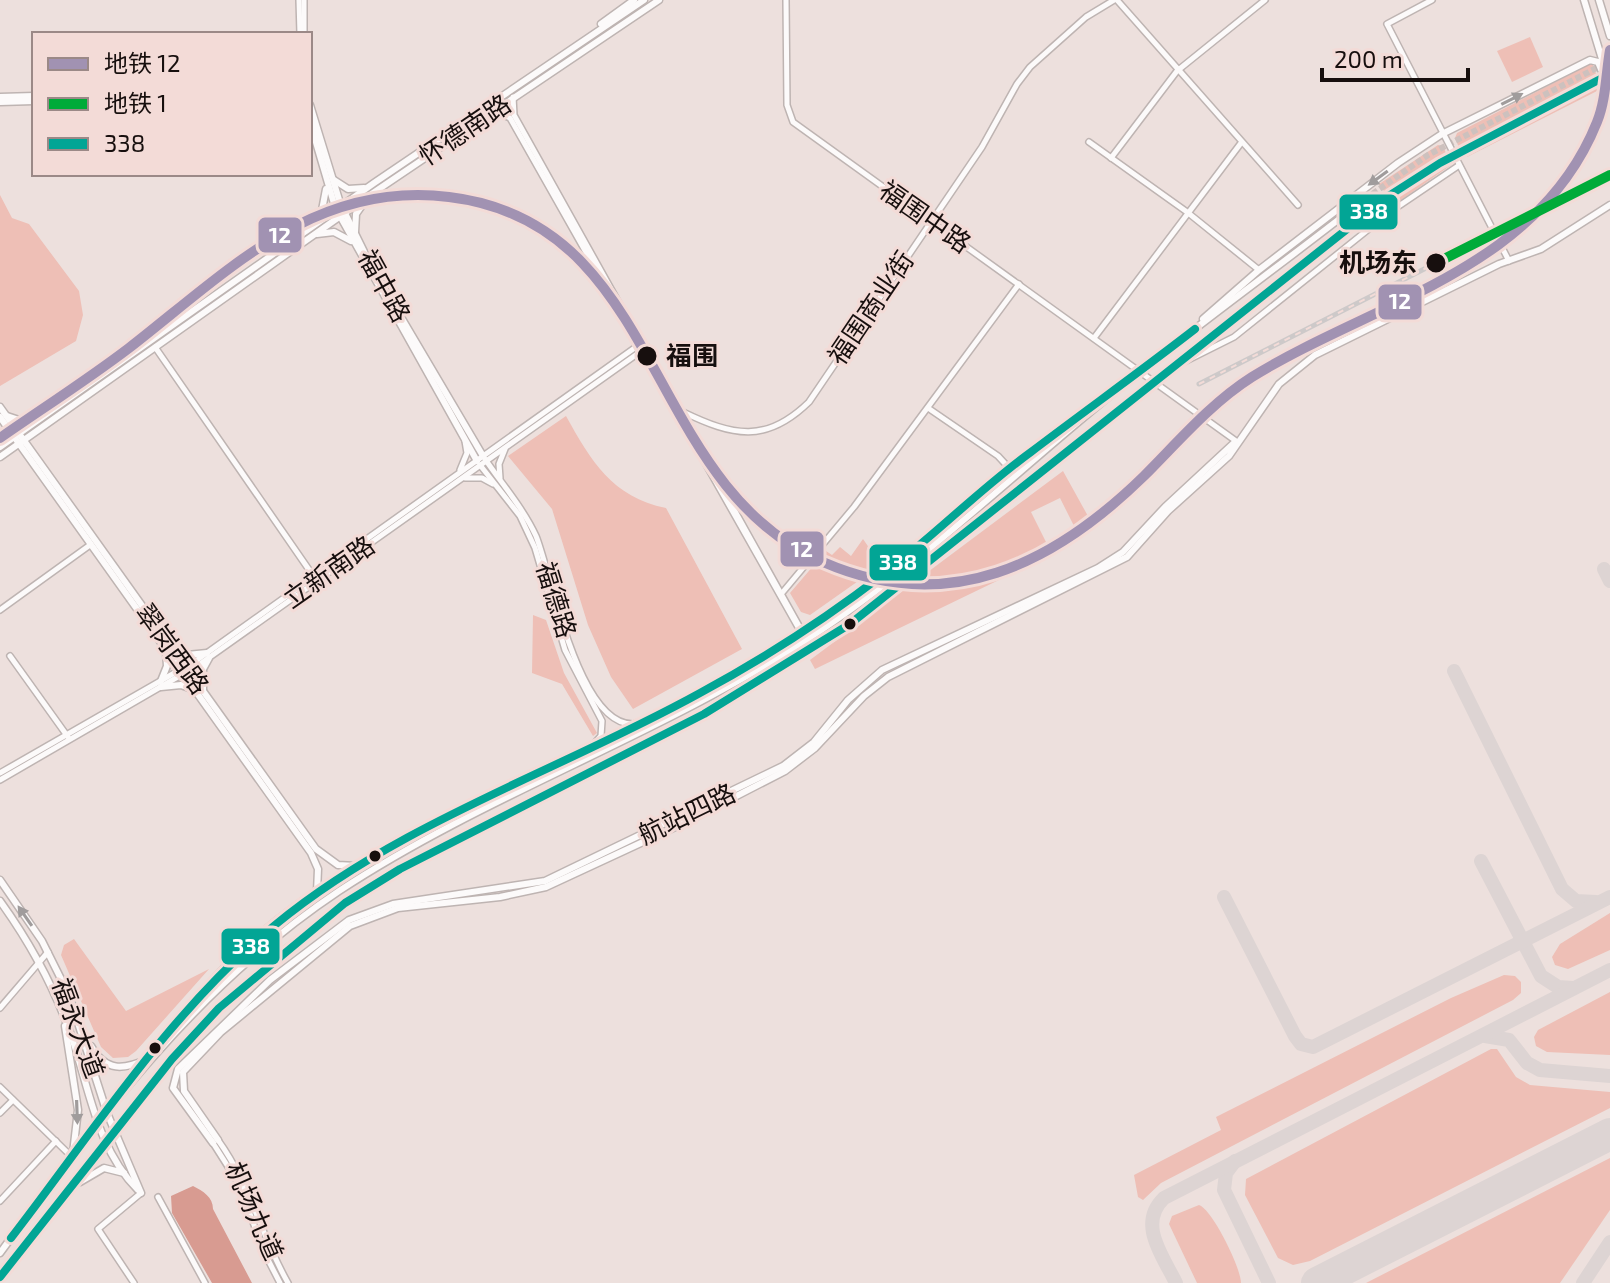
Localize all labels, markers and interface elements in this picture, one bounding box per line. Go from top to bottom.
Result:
legend [32,32,312,176]
scale bar [1322,32,1468,82]
text: 200 m [1334,44,1403,73]
text: 地铁 12 [104,48,180,77]
street label: 怀德南路 [412,87,516,171]
text: 地铁 1 [104,88,167,117]
one-way arrow [1500,92,1523,106]
text: 338 [104,128,145,157]
one-way arrow [1367,169,1388,185]
street label: 福围中路 [874,173,977,258]
line badge: 338 [1338,193,1399,231]
text: 338 [1350,197,1388,223]
line badge: 12 [257,216,303,254]
text: 12 [269,221,291,247]
street label: 福中路 [353,244,418,327]
street label: 福围商业街 [821,245,919,370]
place label: 机场东 [1339,246,1417,277]
marker: 机场东 [1424,251,1448,275]
line badge: 12 [1377,283,1423,321]
text: 12 [1389,287,1411,313]
place label: 福围 [666,339,718,370]
marker: 福围 [635,344,659,368]
street label: 立新南路 [277,528,380,613]
line badge: 12 [779,530,825,568]
text: 12 [791,535,813,561]
line badge: 338 [868,543,929,582]
text: 338 [879,548,917,574]
street label: 福德路 [531,558,584,641]
street label: 翠岗西路 [130,597,216,699]
unlabelled marker [842,616,858,632]
street label: 航站四路 [633,776,740,849]
unlabelled marker [367,848,383,864]
one-way arrow [18,905,33,926]
line badge: 338 [220,927,281,966]
text: 338 [232,932,270,958]
street label: 福永大道 [47,973,112,1082]
unlabelled marker [147,1040,163,1056]
one-way arrow [71,1099,84,1125]
street label: 机场九道 [220,1157,291,1264]

